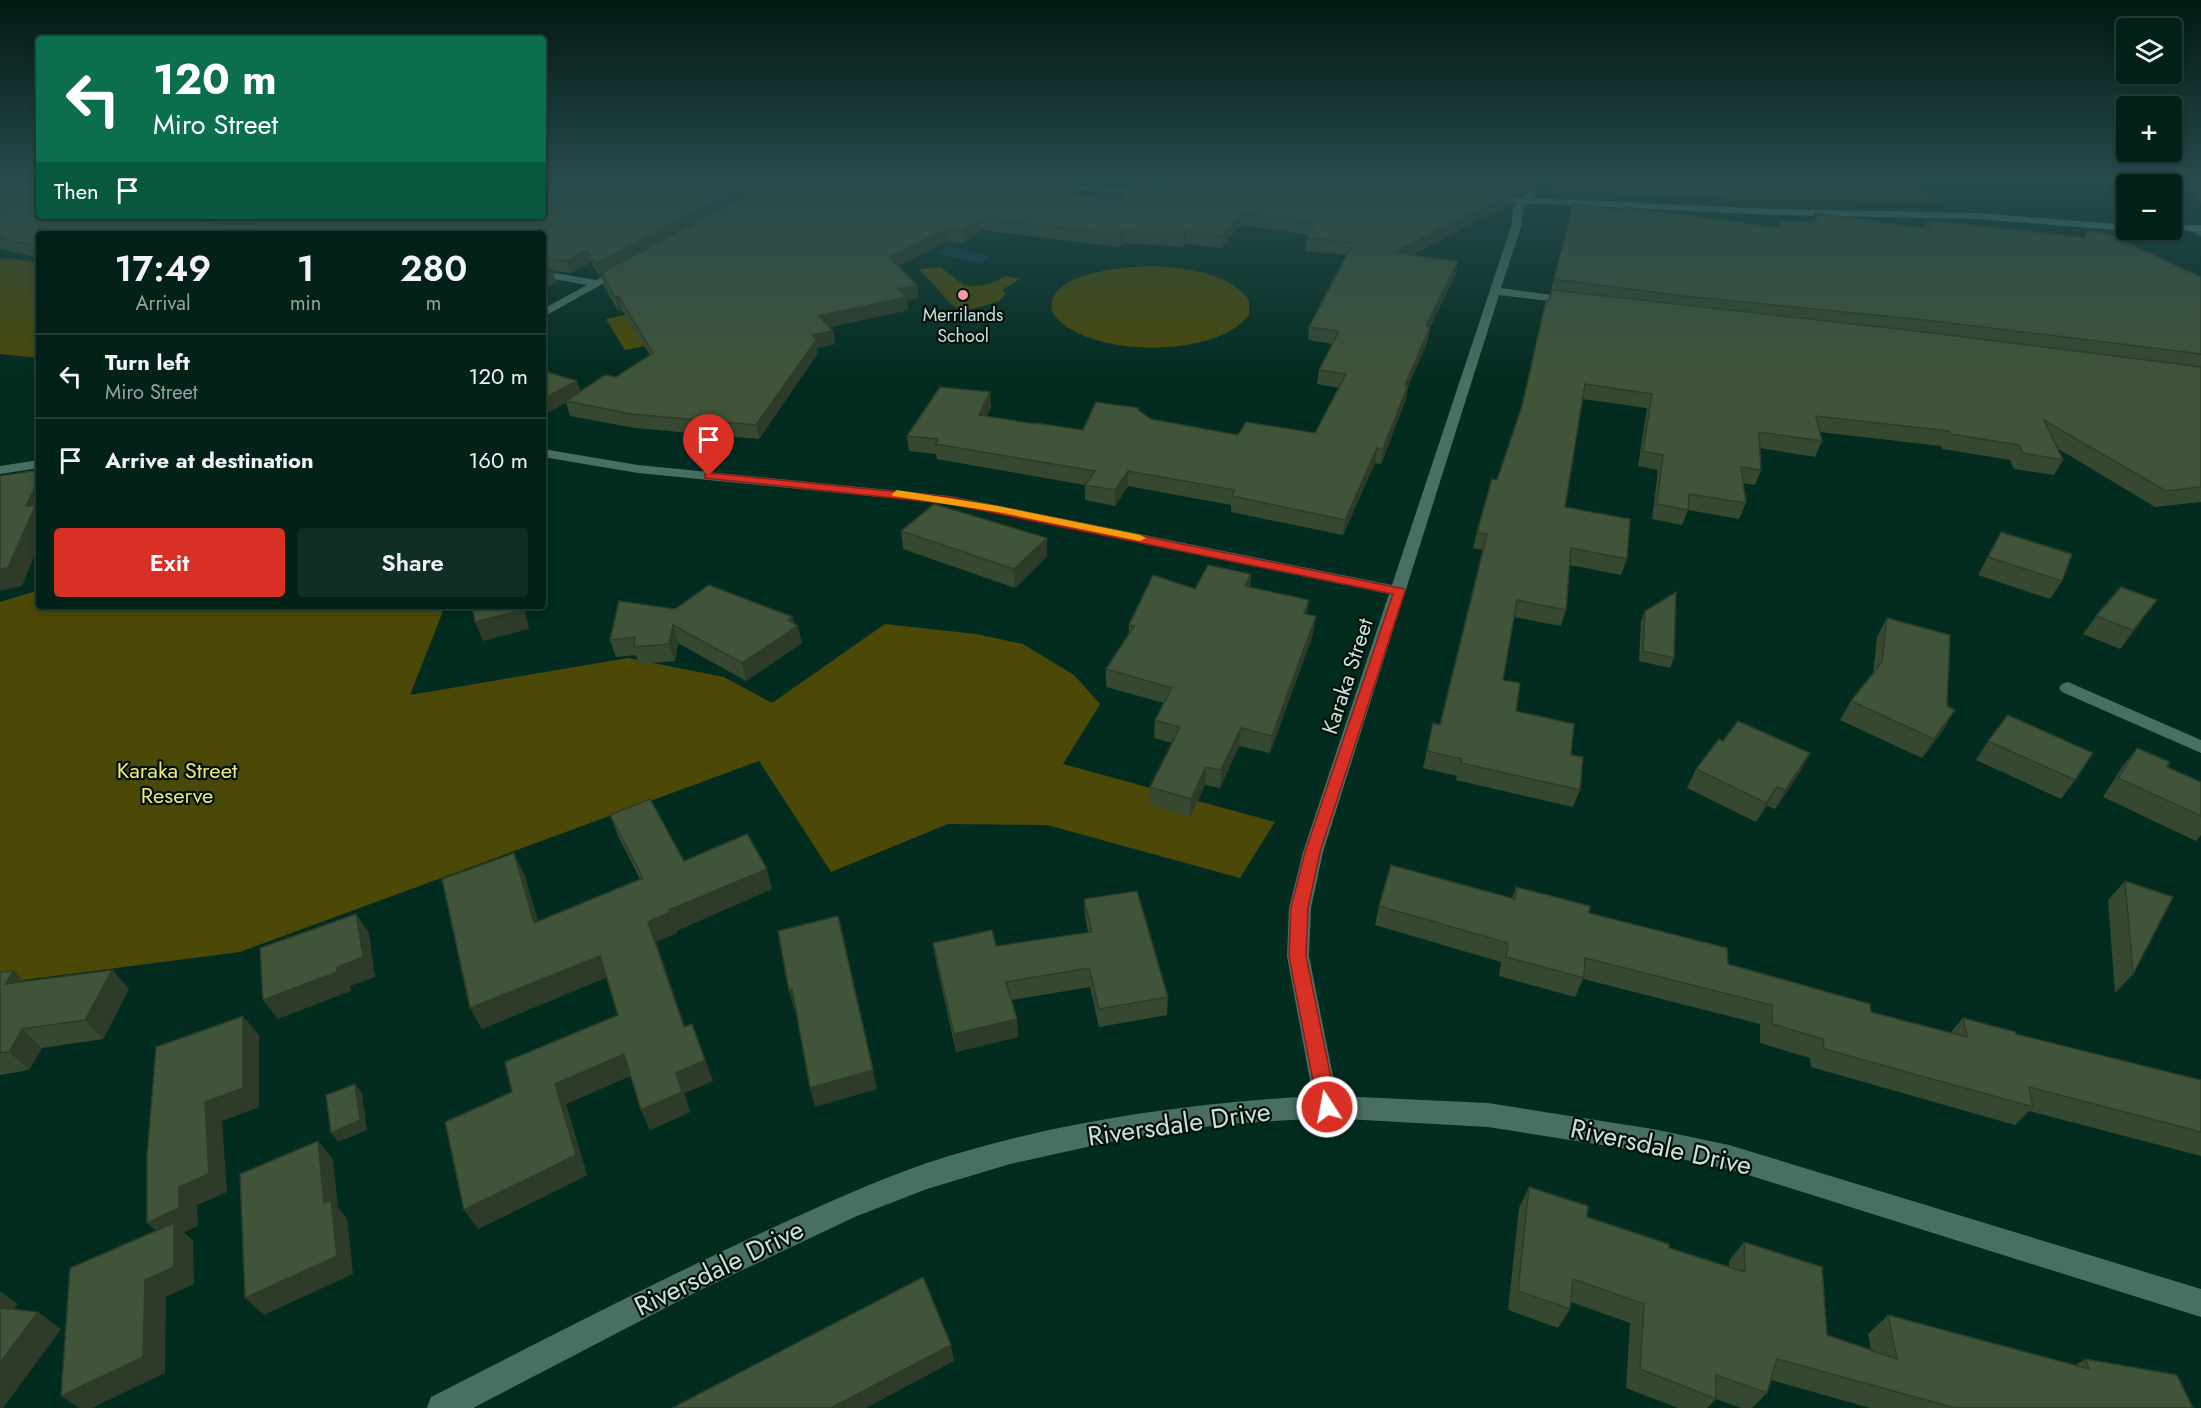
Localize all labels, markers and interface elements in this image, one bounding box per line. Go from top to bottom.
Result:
map controls [2116,18,2182,240]
button: layers [2116,18,2182,84]
text: 120 m [153,49,277,110]
icon: left [54,60,132,138]
button: + [2116,96,2182,162]
text: Miro Street [153,105,278,144]
icon: arrive [111,174,144,207]
button: − [2116,174,2182,240]
text: Then [54,175,99,207]
text: 17:49 [115,242,211,294]
text: 1 [297,242,314,294]
text: 280 [400,242,467,294]
marker: Merrilands School [956,288,970,302]
text: Arrival [135,289,191,318]
text: min [290,289,321,318]
text: m [426,289,441,318]
place label: Merrilands School [923,302,1003,349]
text: Turn left [105,346,190,378]
icon: left [54,360,87,393]
text: 120 m [469,360,528,392]
text: Miro Street [105,378,198,407]
pin [683,414,734,476]
icon: arrive [692,423,725,456]
icon: arrive [54,444,87,477]
text: Arrive at destination [105,444,314,476]
text: 160 m [468,444,528,476]
button: Exit [54,528,285,597]
button: Share [297,528,528,597]
street label: Karaka Street [1313,613,1381,738]
park label: Karaka Street Reserve [117,754,238,811]
position arrow [1295,1075,1359,1139]
street label: Riversdale Drive [1085,1091,1273,1156]
street label: Riversdale Drive [1567,1108,1755,1185]
street label: Riversdale Drive [627,1210,810,1325]

